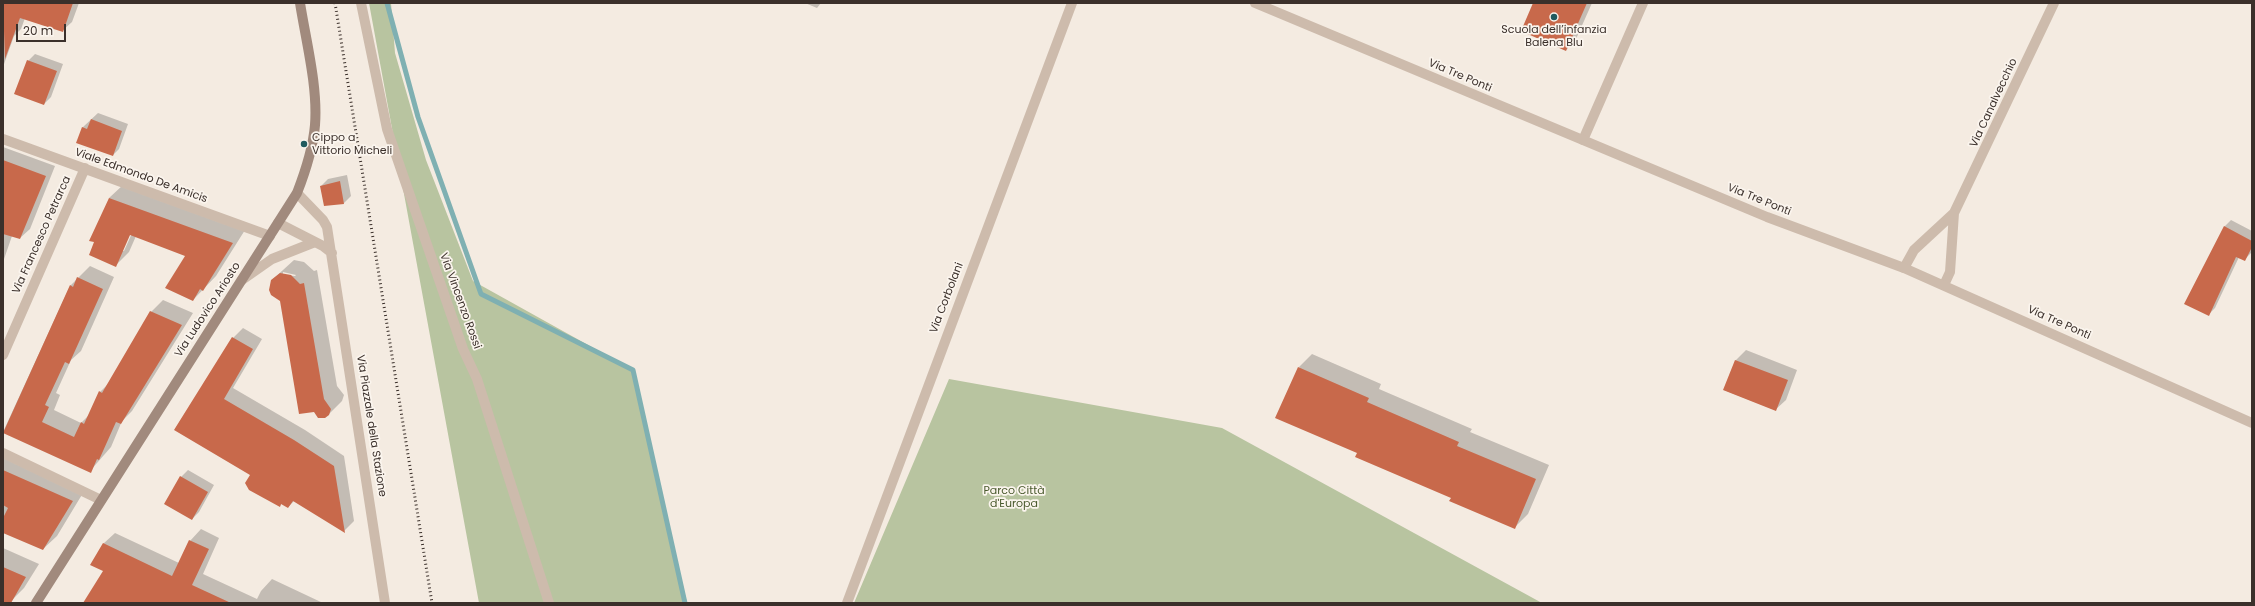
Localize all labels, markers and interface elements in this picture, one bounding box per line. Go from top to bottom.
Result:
marker: Scuola dell’infanzia Balena Blu [1549,12,1559,22]
scale bar [18,16,68,42]
text: 20 m [23,22,53,39]
place label: Scuola dell’infanzia Balena Blu [1501,23,1607,49]
street label: Via Canalvecchio [1968,56,2020,150]
street label: Via Tre Ponti [1426,57,1494,95]
place label: Cippo a Vittorio Micheli [312,131,392,157]
marker: Cippo a Vittorio Micheli [299,139,309,149]
street label: Viale Edmondo De Amicis [73,146,209,206]
street label: Via Francesco Petrarca [10,174,74,296]
street label: Via Tre Ponti [1725,181,1793,219]
street label: Via Vincenzo Rossi [437,251,483,351]
street label: Via Ludovico Ariosto [172,260,244,360]
street label: Via Corbolani [927,261,967,335]
street label: Via Tre Ponti [2025,303,2093,343]
street label: Via Piazzale della Stazione [353,354,389,498]
park label: Parco Città d'Europa [983,484,1045,510]

